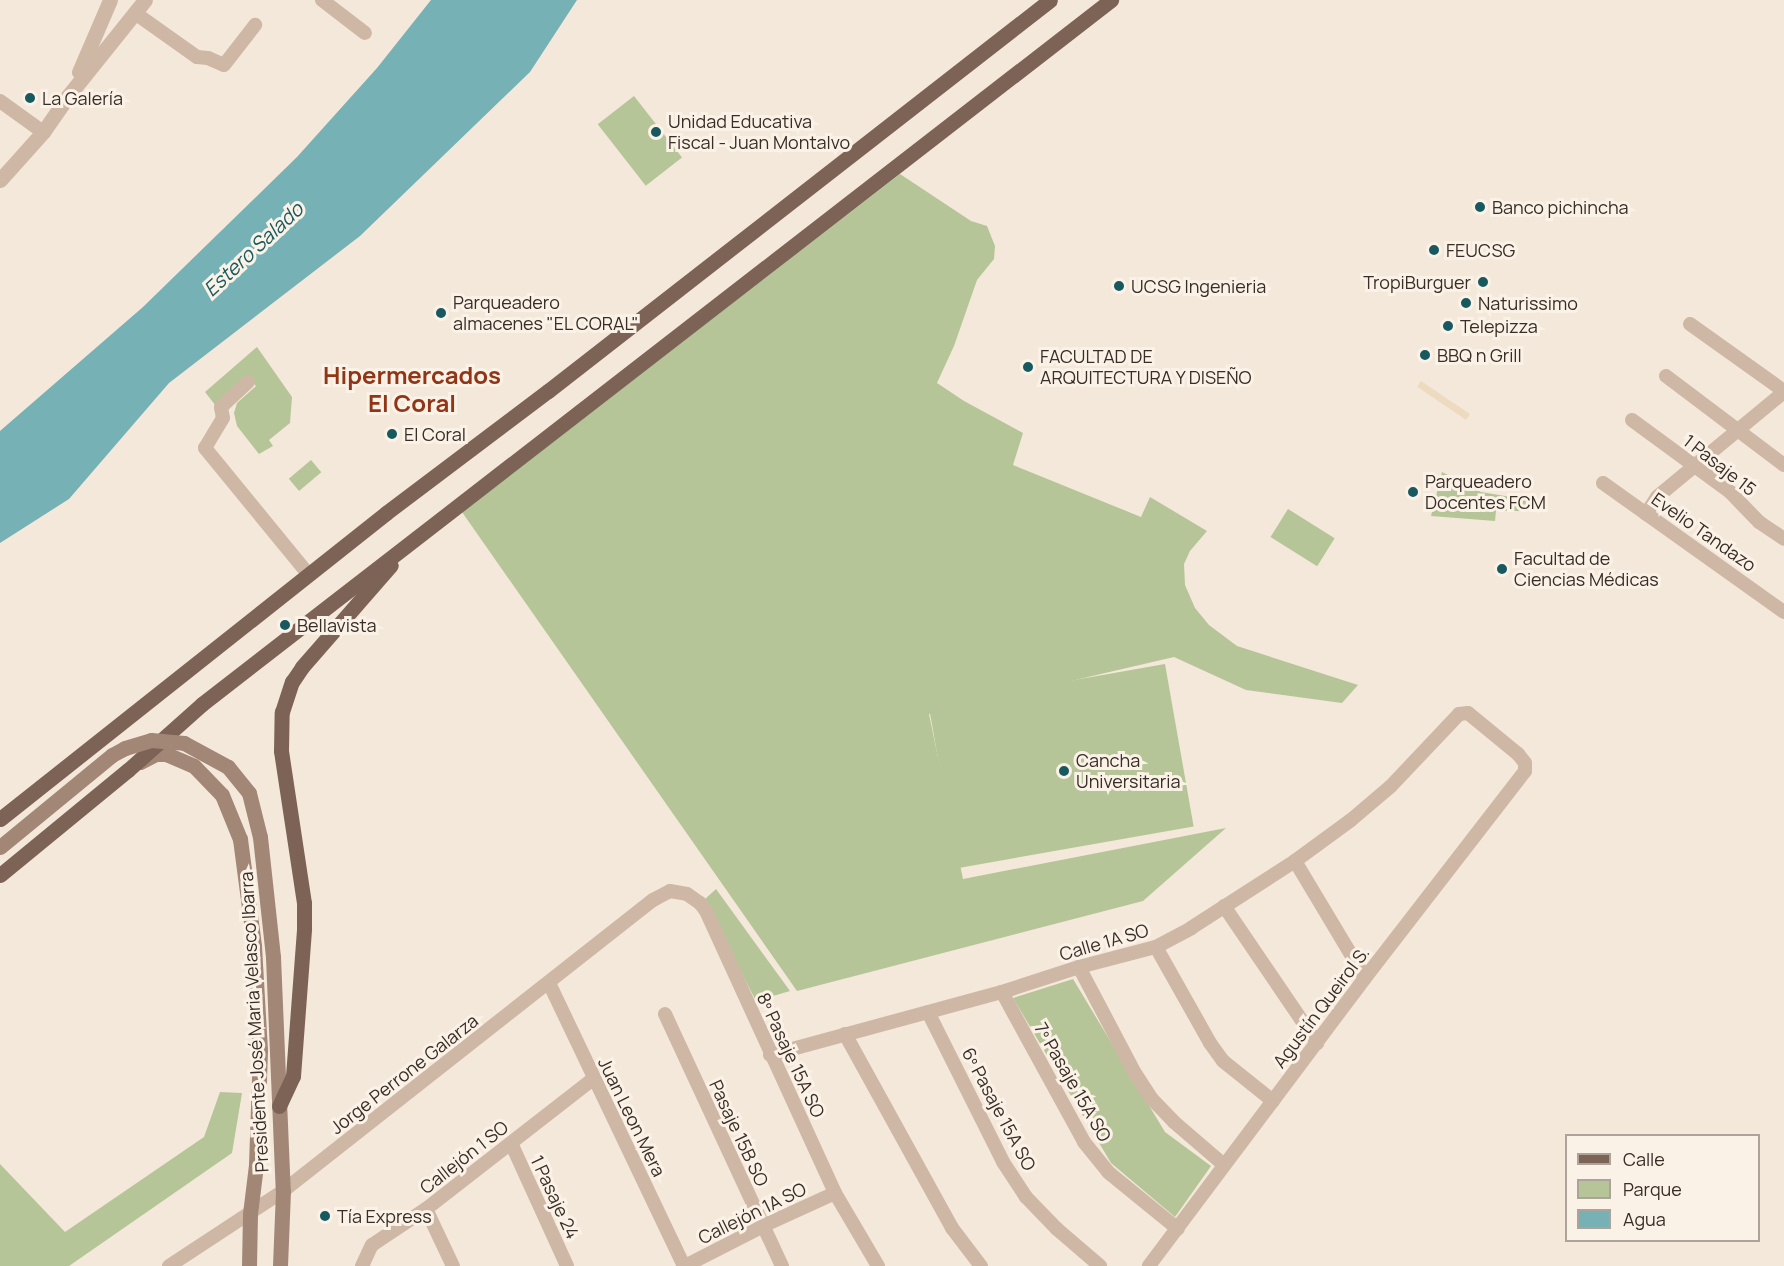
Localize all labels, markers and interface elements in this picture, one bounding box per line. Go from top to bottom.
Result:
place label: La Galería [42,87,123,109]
marker: La Galería [23,91,37,105]
place label: Unidad Educativa Fiscal - Juan Montalvo [668,111,850,154]
marker: Unidad Educativa Fiscal - Juan Montalvo [649,125,663,139]
place label: Banco pichincha [1492,196,1629,218]
water label: Estero Salado [198,197,308,301]
marker: Banco pichincha [1473,200,1487,214]
place label: FEUCSG [1446,239,1515,261]
marker: FEUCSG [1427,243,1441,257]
place label: TropiBurguer [1363,271,1471,293]
place label: UCSG Ingenieria [1131,275,1266,297]
marker: TropiBurguer [1476,275,1490,289]
marker: UCSG Ingenieria [1112,279,1126,293]
place label: Parqueadero almacenes "EL CORAL" [453,292,639,334]
place label: Naturissimo [1478,292,1578,314]
marker: Naturissimo [1459,296,1473,310]
marker: Parqueadero almacenes "EL CORAL" [434,306,448,320]
place label: Telepizza [1460,315,1538,337]
marker: Telepizza [1441,319,1455,333]
place label: BBQ n Grill [1437,344,1522,366]
place label: FACULTAD DE ARQUITECTURA Y DISEÑO [1040,346,1252,388]
marker: BBQ n Grill [1418,348,1432,362]
marker: FACULTAD DE ARQUITECTURA Y DISEÑO [1021,360,1035,374]
district label: Hipermercados El Coral [323,361,501,417]
place label: El Coral [404,423,466,445]
marker: El Coral [385,427,399,441]
street label: 1 Pasaje 15 [1679,430,1761,500]
place label: Parqueadero Docentes FCM [1425,471,1546,514]
marker: Parqueadero Docentes FCM [1406,485,1420,499]
street label: Evelio Tandazo [1648,488,1760,576]
place label: Facultad de Ciencias Médicas [1514,548,1659,590]
marker: Facultad de Ciencias Médicas [1495,562,1509,576]
place label: Bellavista [297,614,377,636]
marker: Bellavista [278,618,292,632]
place label: Cancha Universitaria [1076,750,1181,792]
marker: Cancha Universitaria [1057,764,1071,778]
street label: Presidente José Maria Velasco Ibarra [235,871,273,1173]
street label: Calle 1A SO [1057,919,1151,965]
street label: Agustín Queirol S. [1268,942,1374,1072]
street label: 8º Pasaje 15A SO [753,989,829,1121]
street label: Jorge Perrone Galarza [326,1010,482,1138]
street label: 7º Pasaje 15A SO [1030,1019,1116,1145]
street label: 6º Pasaje 15A SO [958,1044,1040,1174]
street label: Juan Leon Mera [594,1054,670,1180]
street label: Pasaje 15B SO [705,1076,773,1190]
street label: Callejón 1 SO [416,1116,512,1198]
legend [1565,1134,1760,1242]
text: Calle [1623,1147,1665,1171]
street label: 1 Pasaje 24 [526,1152,584,1242]
text: Parque [1623,1177,1682,1201]
street label: Callejón 1A SO [695,1178,809,1248]
place label: Tía Express [337,1205,432,1227]
text: Agua [1623,1207,1666,1231]
marker: Tía Express [318,1209,332,1223]

